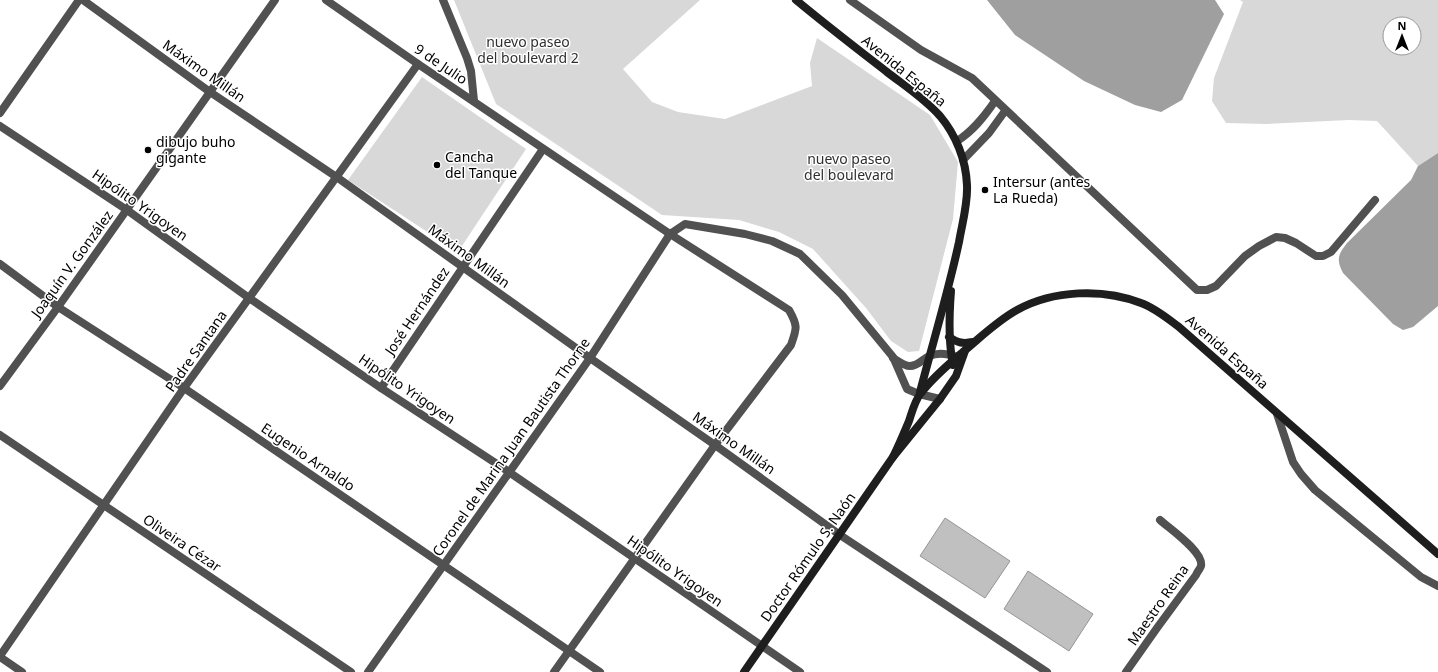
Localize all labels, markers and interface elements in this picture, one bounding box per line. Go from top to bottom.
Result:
north arrow [1382,16,1422,56]
text: N [1398,18,1406,33]
street label: Avenida España [858,31,951,111]
park label: nuevo paseo del boulevard 2 [477,32,579,67]
street label: Máximo Millán [159,35,249,106]
street label: 9 de Julio [411,39,471,88]
place label: dibujo buho gigante [156,132,236,167]
marker: dibujo buho gigante [143,145,153,155]
place label: Cancha del Tanque [445,147,517,182]
park label: nuevo paseo del boulevard [804,149,894,184]
marker: Cancha del Tanque [432,160,442,170]
street label: Hipólito Yrigoyen [89,164,192,245]
place label: Intersur (antes La Rueda) [993,172,1091,207]
marker: Intersur (antes La Rueda) [980,185,990,195]
street label: Joaquín V. González [25,206,117,323]
street label: Máximo Millán [425,219,514,292]
street label: José Hernández [379,262,453,360]
street label: Padre Santana [160,306,231,395]
street label: Avenida España [1182,310,1273,393]
street label: Coronel de Marina Juan Bautista Thorne [427,334,594,560]
street label: Hipólito Yrigoyen [355,349,459,428]
street label: Máximo Millán [689,407,779,478]
street label: Eugenio Arnaldo [258,418,359,495]
street label: Doctor Rómulo S. Naón [756,488,859,625]
street label: Oliveira Cézar [139,509,225,576]
street label: Hipólito Yrigoyen [624,530,727,611]
street label: Maestro Reina [1123,561,1192,649]

